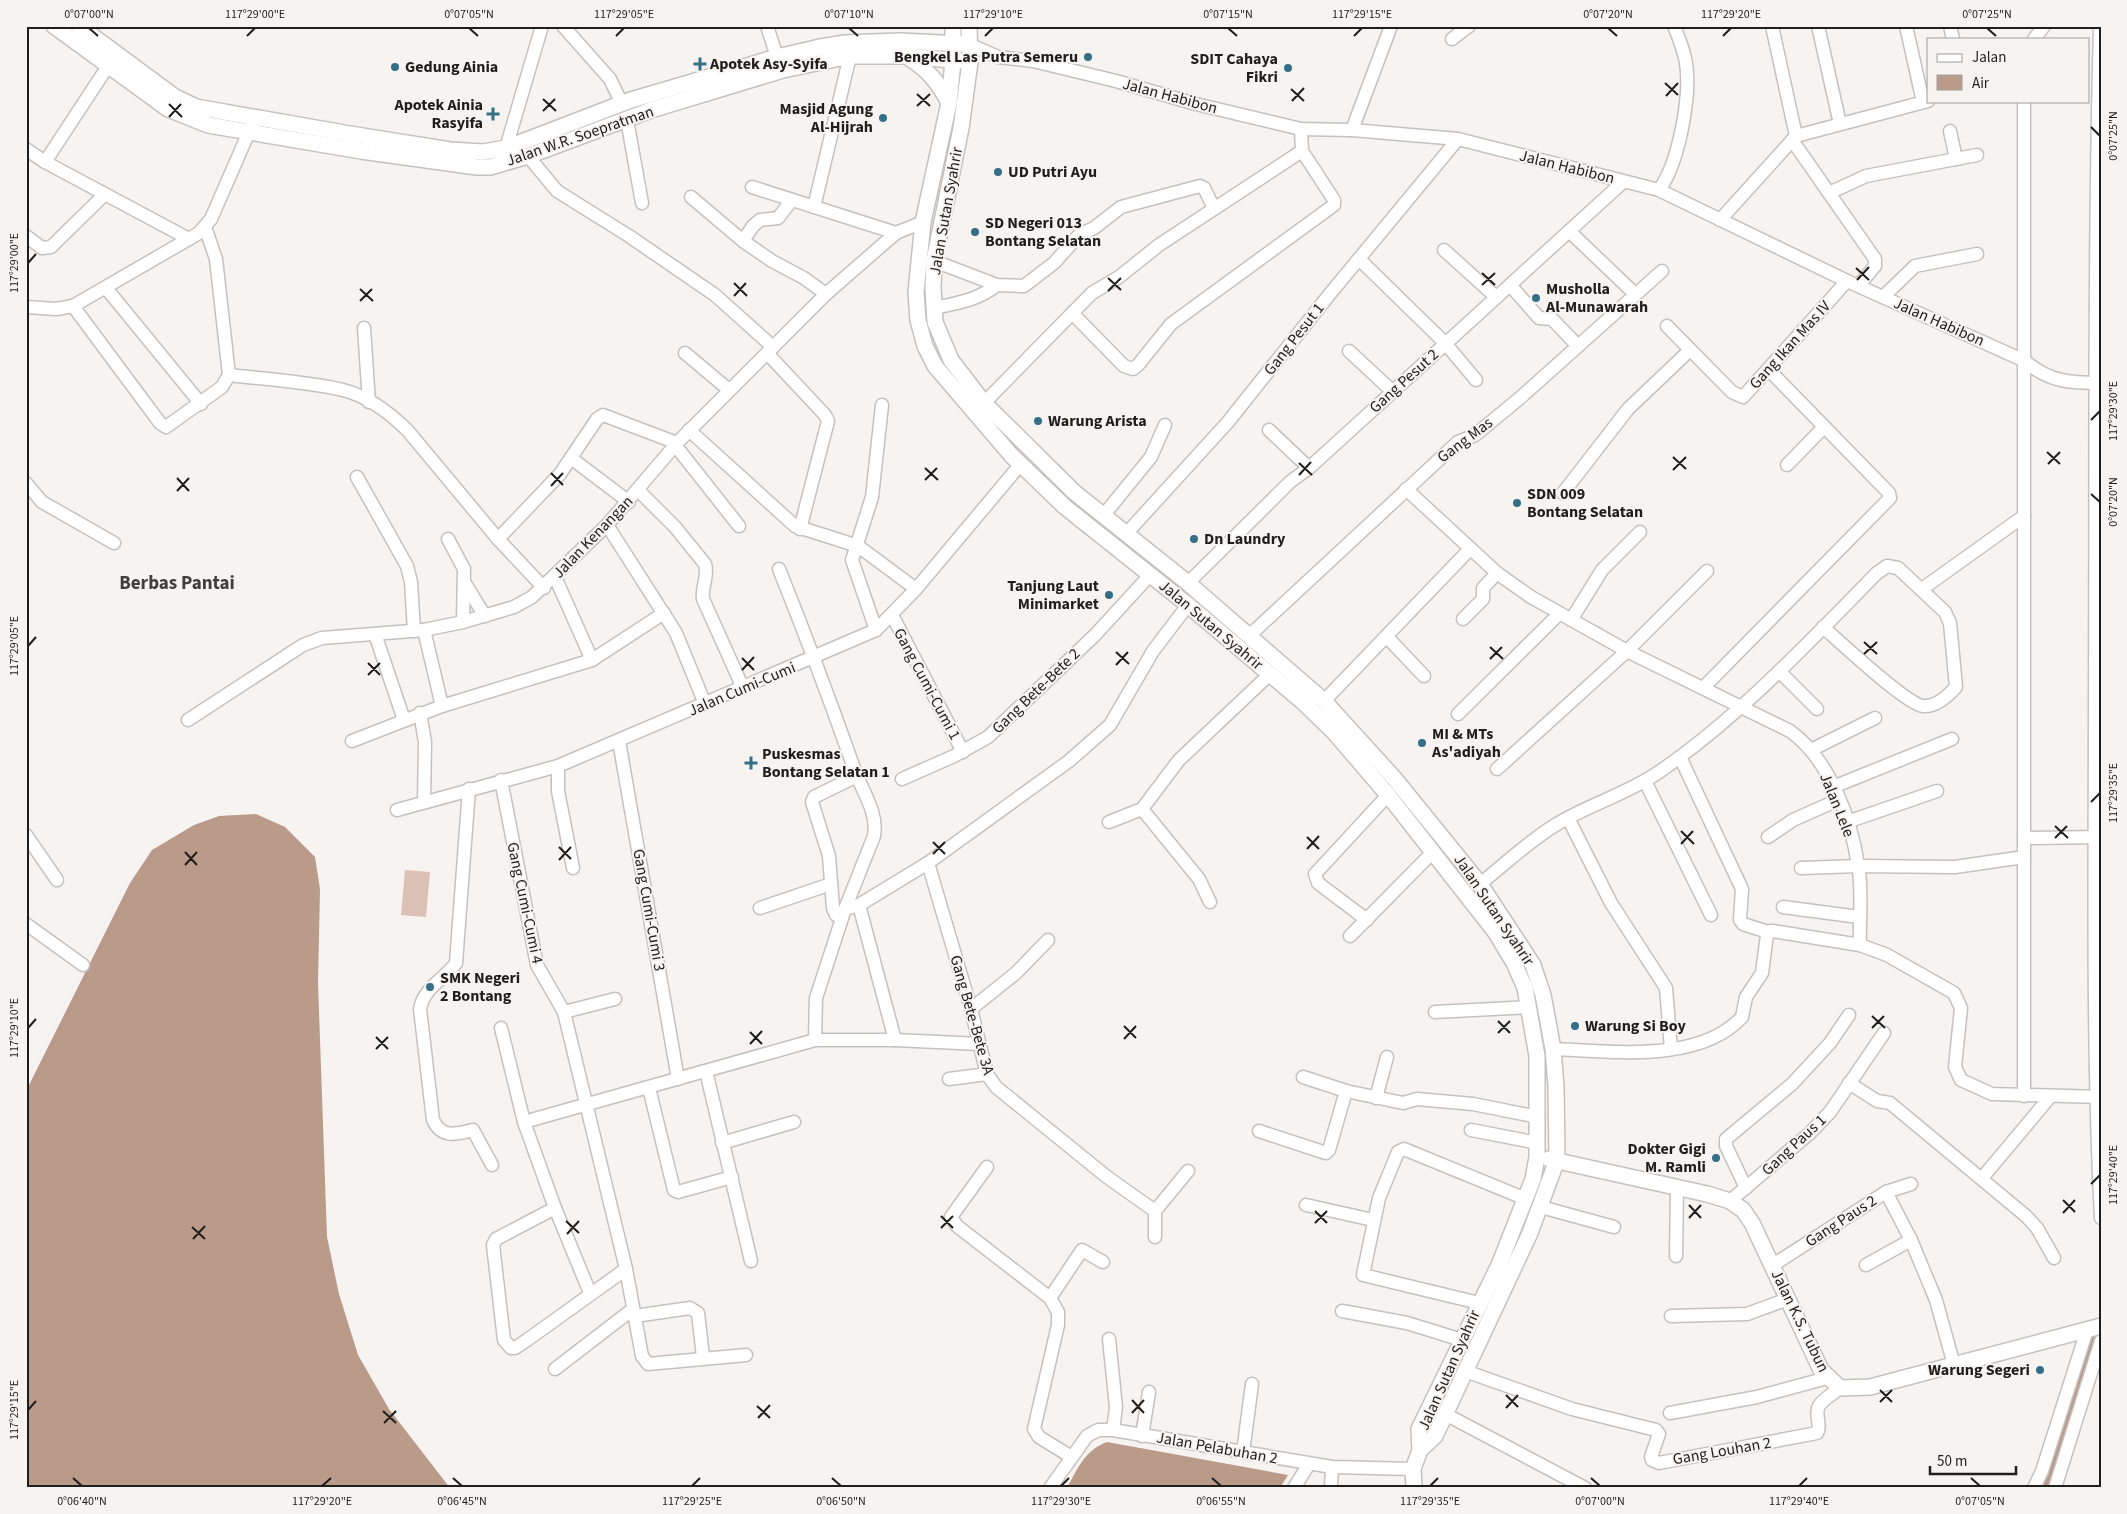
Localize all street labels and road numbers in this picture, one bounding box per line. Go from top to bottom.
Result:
street label: Jalan Habibon [1120,73,1220,119]
street label: Jalan W.R. Soepratman [503,100,657,172]
street label: Jalan Sutan Syahrir [924,145,968,277]
street label: Jalan Habibon [1517,145,1617,189]
street label: Jalan Habibon [1890,292,1988,352]
street label: Gang Ikan Mas IV [1744,295,1836,394]
street label: Gang Pesut 1 [1259,298,1329,380]
street label: Gang Pesut 2 [1364,344,1444,418]
street label: Gang Mas [1433,412,1498,468]
street label: Jalan Kenangan [548,491,638,583]
street label: Jalan Sutan Syahrir [1154,575,1268,675]
street label: Gang Cumi-Cumi 1 [888,624,966,744]
street label: Gang Bete-Bete 2 [987,643,1085,739]
street label: Jalan Cumi-Cumi [685,656,799,722]
street label: Jalan Lele [1814,770,1860,840]
street label: Gang Cumi-Cumi 4 [501,840,549,966]
street label: Gang Cumi-Cumi 3 [627,847,671,973]
street label: Jalan Sutan Syahrir [1449,850,1540,970]
street label: Gang Bete-Bete 3A [944,953,1000,1078]
street label: Gang Paus 1 [1757,1109,1831,1181]
street label: Gang Paus 2 [1801,1190,1881,1252]
street label: Jalan K.S. Tubun [1766,1266,1834,1376]
street label: Jalan Sutan Syahrir [1413,1306,1486,1434]
street label: Jalan Pelabuhan 2 [1155,1427,1279,1470]
street label: Gang Louhan 2 [1671,1432,1773,1470]

